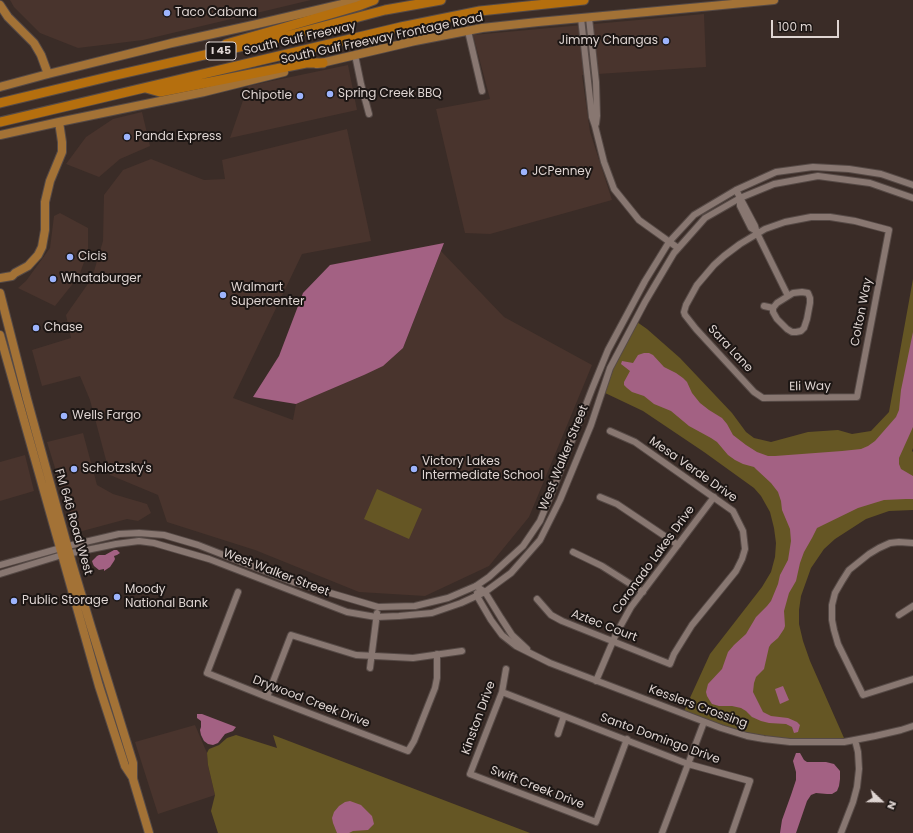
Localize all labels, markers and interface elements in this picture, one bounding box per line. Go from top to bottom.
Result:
place label: Taco Cabana [175,6,257,20]
marker: Taco Cabana [162,8,172,18]
street label: South Gulf Freeway Frontage Road [280,10,484,68]
scale bar [773,12,841,38]
text: 100 m [778,18,812,35]
street label: South Gulf Freeway [242,19,358,59]
place label: Jimmy Changas [559,34,658,48]
marker: Jimmy Changas [661,36,671,46]
road number: I 45 [206,42,236,60]
place label: Spring Creek BBQ [338,87,442,101]
place label: Chipotle [242,89,292,103]
marker: Spring Creek BBQ [325,89,335,99]
marker: Chipotle [295,91,305,101]
place label: Panda Express [135,130,222,144]
marker: Panda Express [122,132,132,142]
place label: JCPenney [532,165,592,179]
marker: JCPenney [519,167,529,177]
place label: Cicis [78,250,107,264]
marker: Cicis [65,252,75,262]
place label: Whataburger [61,272,141,286]
marker: Whataburger [48,274,58,284]
street label: Colton Way [848,277,876,347]
place label: Walmart Supercenter [231,281,304,309]
marker: Walmart Supercenter [218,290,228,300]
place label: Chase [44,321,83,335]
street label: Sara Lane [704,322,756,376]
marker: Chase [31,323,41,333]
street label: Eli Way [789,379,831,395]
street label: West Walker Street [536,403,592,513]
place label: Wells Fargo [72,409,141,423]
marker: Wells Fargo [59,411,69,421]
street label: Mesa Verde Drive [646,434,740,506]
place label: Victory Lakes Intermediate School [422,455,543,483]
place label: Schlotzsky's [82,462,152,476]
marker: Schlotzsky's [69,464,79,474]
marker: Victory Lakes Intermediate School [409,464,419,474]
street label: FM 646 Road West [51,467,95,577]
street label: Coronado Lakes Drive [610,503,698,617]
street label: West Walker Street [221,546,331,600]
place label: Moody National Bank [125,583,208,611]
marker: Moody National Bank [112,592,122,602]
place label: Public Storage [22,594,108,608]
marker: Public Storage [9,596,19,606]
street label: Aztec Court [569,607,639,645]
street label: Drywood Creek Drive [250,673,372,731]
street label: Kinston Drive [459,679,499,757]
street label: Kesslers Crossing [647,682,749,732]
street label: Santo Domingo Drive [598,711,722,767]
street label: Swift Creek Drive [488,763,586,813]
north arrow [861,781,901,821]
text: N [883,799,901,812]

